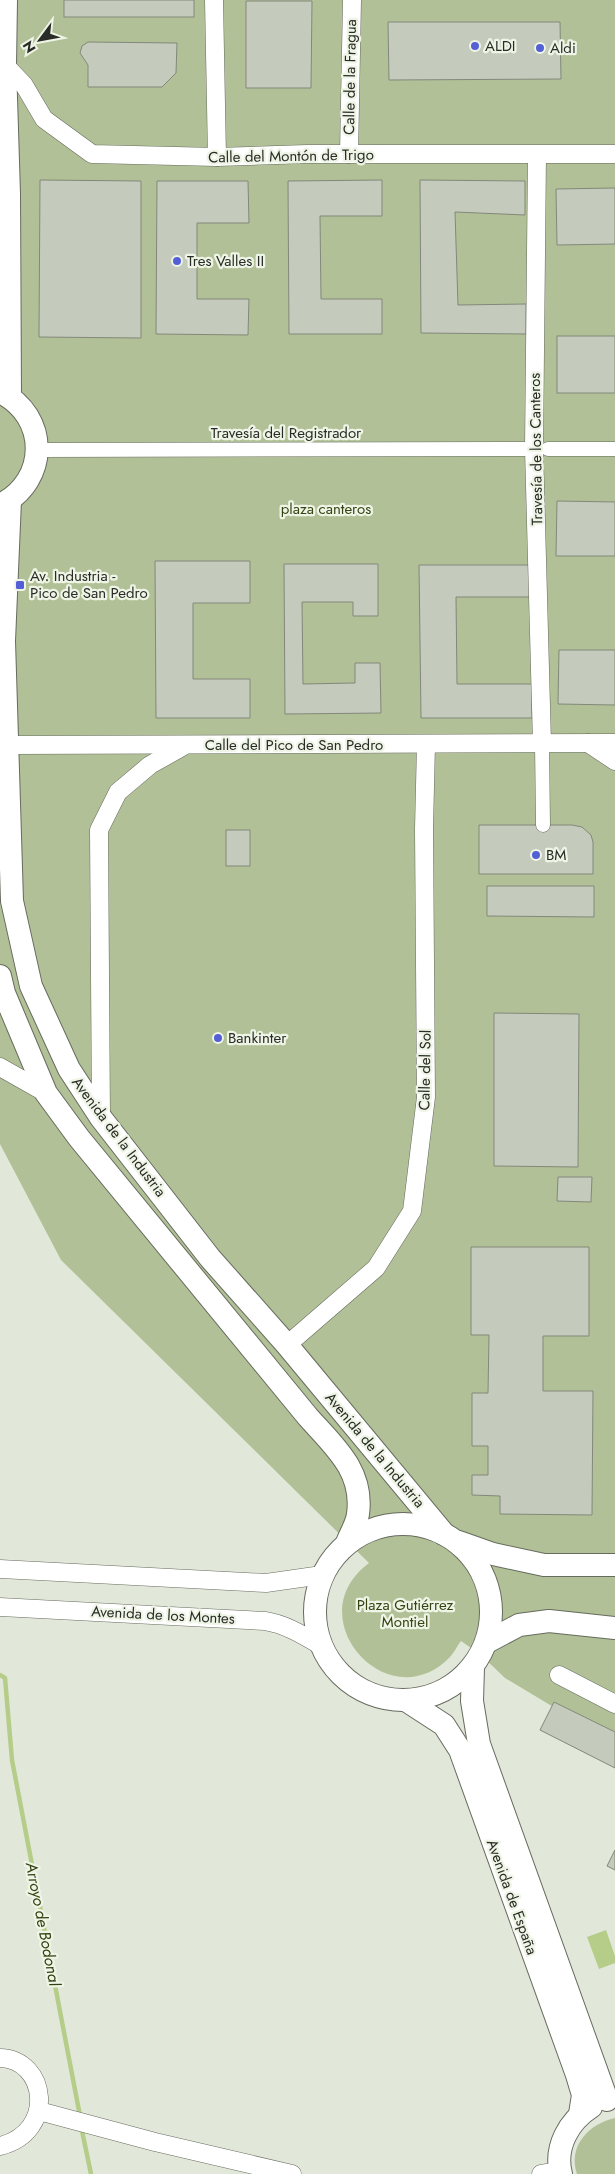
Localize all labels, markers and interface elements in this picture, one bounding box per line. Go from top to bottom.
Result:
north arrow [15,15,65,65]
street label: Calle de la Fragua [338,19,362,135]
place label: ALDI [485,35,516,57]
text: N [18,37,40,57]
place label: Aldi [550,37,576,59]
marker: ALDI [469,40,481,52]
marker: Aldi [534,42,546,54]
street label: Calle del Montón de Trigo [208,144,374,168]
place label: Tres Valles II [187,250,264,272]
marker: Tres Valles II [171,255,183,267]
street label: Travesía de los Canteros [524,372,548,526]
street label: Travesía del Registrador [211,422,362,444]
park label: plaza canteros [281,498,371,520]
place label: Av. Industria - Pico de San Pedro [30,565,148,604]
marker: Av. Industria - Pico de San Pedro [14,579,26,591]
street label: Calle del Pico de San Pedro [205,734,383,756]
place label: BM [546,844,567,866]
marker: BM [530,849,542,861]
place label: Bankinter [228,1027,287,1049]
street label: Calle del Sol [413,1029,437,1111]
marker: Bankinter [212,1032,224,1044]
street label: Avenida de la Industria [67,1072,171,1202]
street label: Avenida de la Industria [320,1387,430,1513]
park label: Plaza Gutiérrez Montiel [357,1594,453,1633]
street label: Avenida de los Montes [91,1600,235,1630]
street label: Avenida de España [481,1836,543,1958]
water label: Arroyo de Bodonal [20,1859,67,1989]

